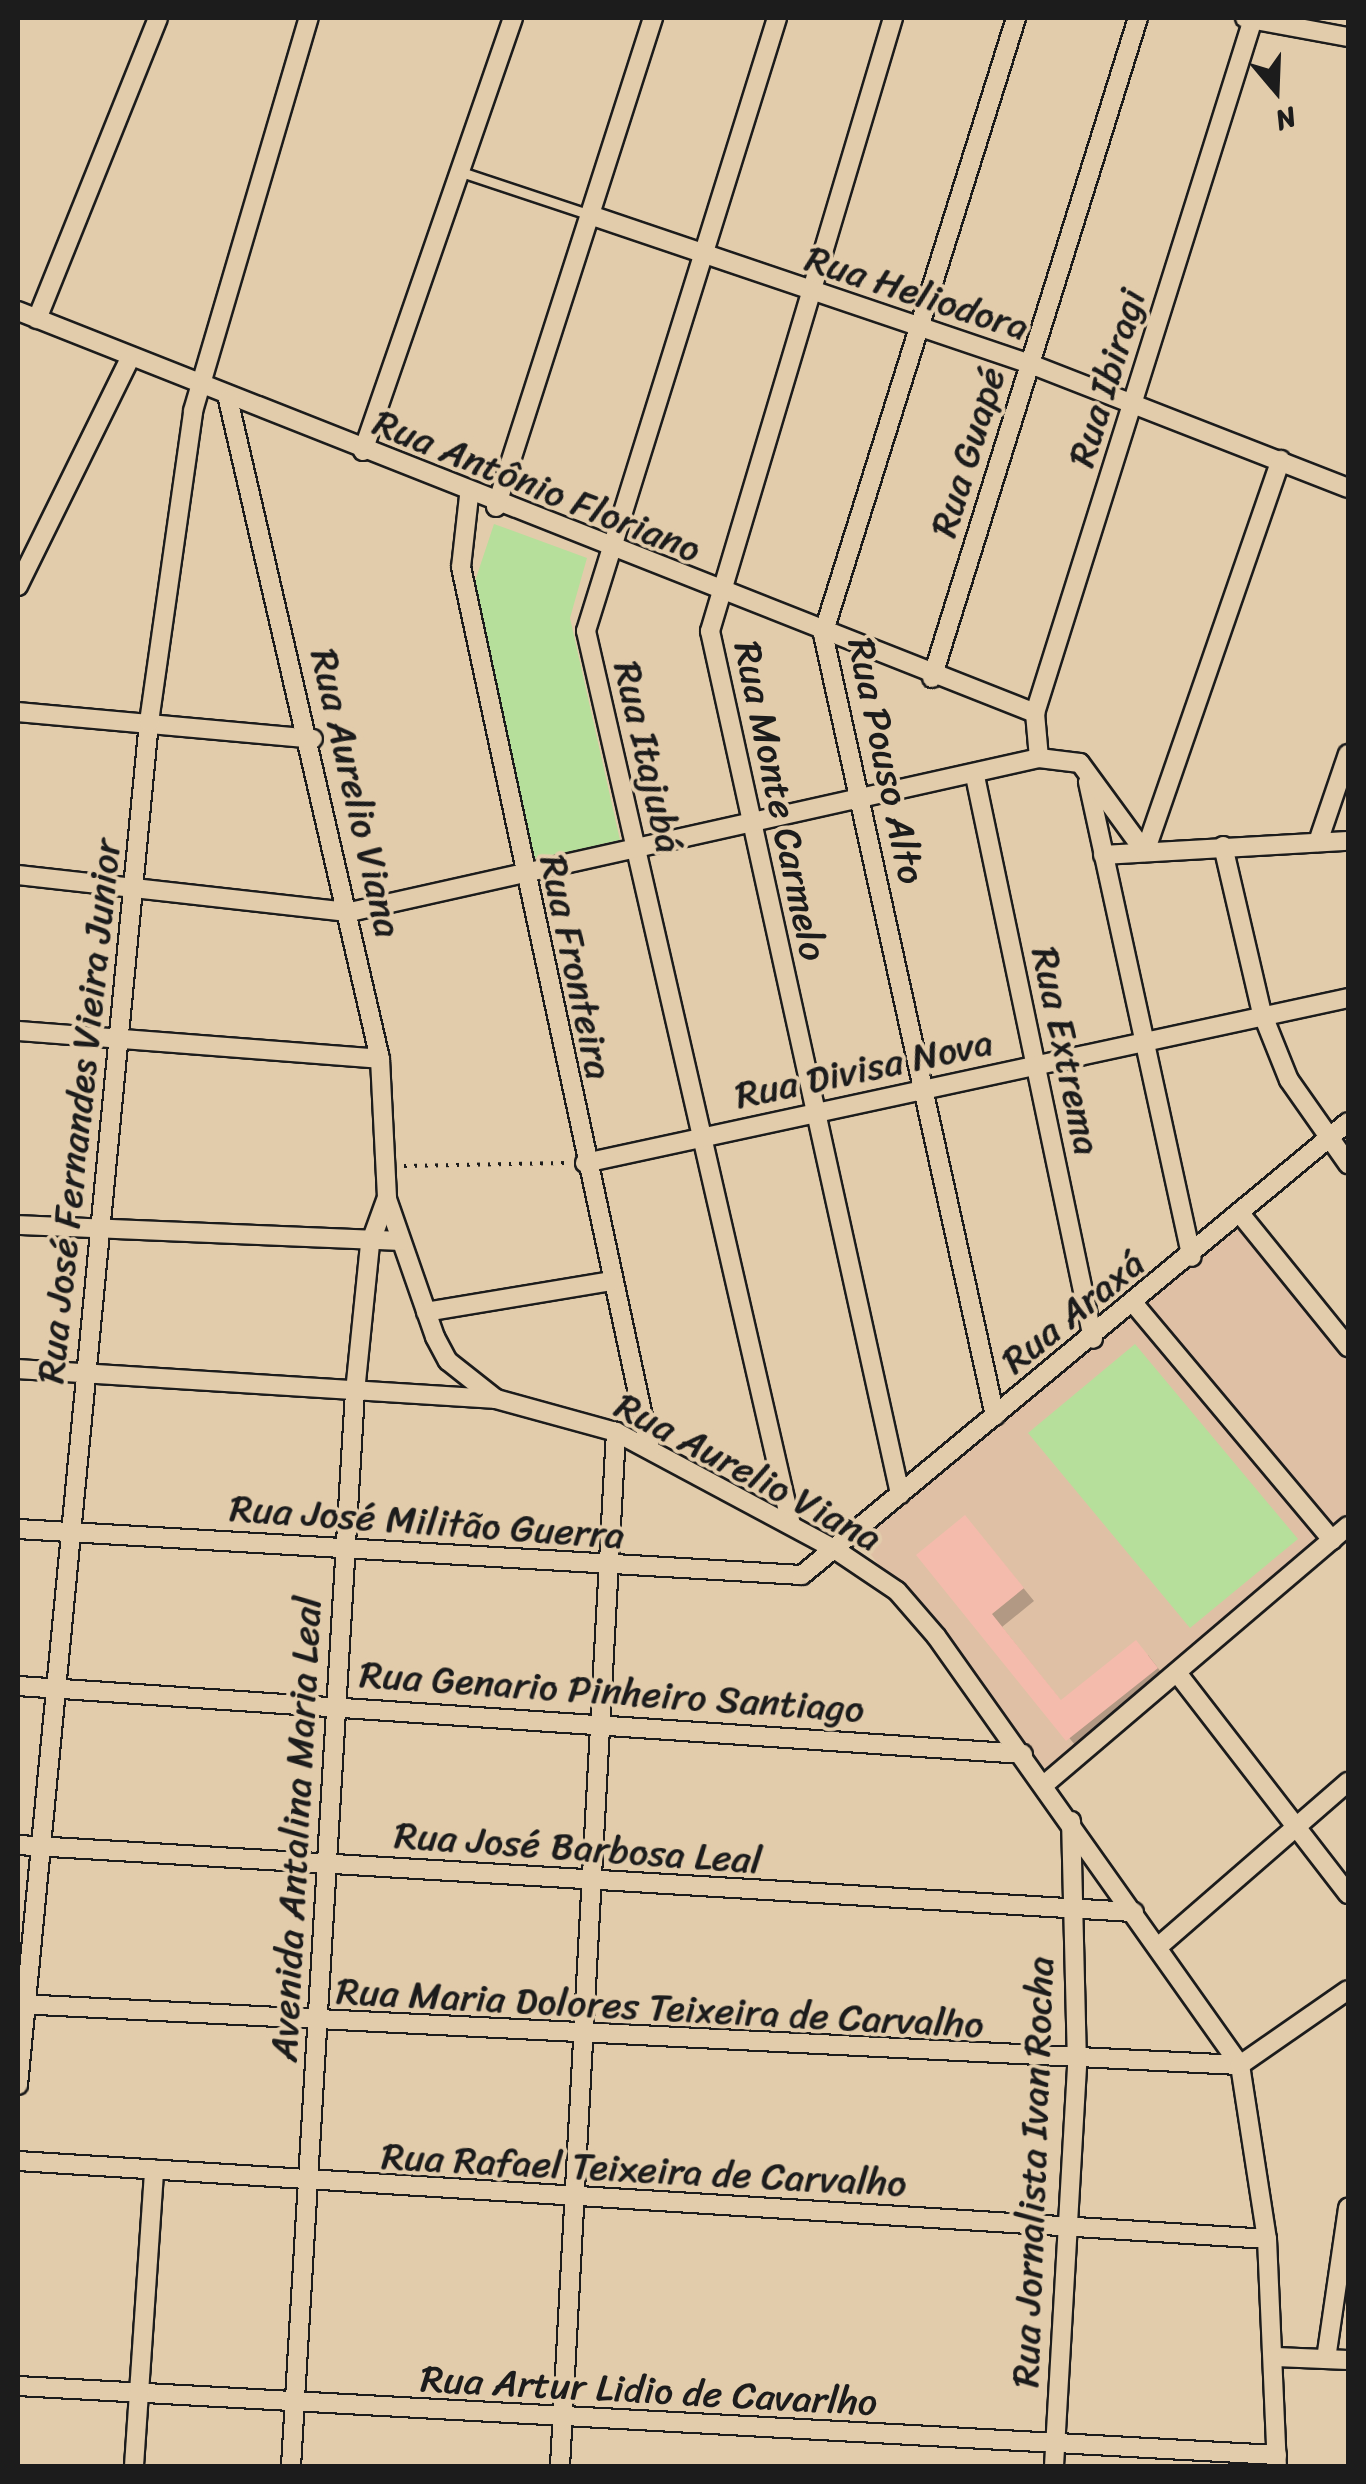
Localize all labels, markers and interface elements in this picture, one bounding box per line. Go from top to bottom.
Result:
north arrow [1226,40,1326,140]
text: N [1269,93,1303,145]
street label: Rua Heliodora [799,235,1035,351]
street label: Rua Ibiragi [1058,284,1156,472]
street label: Rua Guapé [921,362,1015,542]
street label: Rua Antônio Floriano [366,399,708,573]
street label: Rua Pouso Alto [837,633,935,889]
street label: Rua Monte Carmelo [724,637,836,965]
street label: Rua Aurelio Viana [301,644,411,942]
street label: Rua Itajubá [604,657,692,857]
street label: Rua José Fernandes Vieira Junior [28,835,130,1387]
street label: Rua Fronteira [530,851,622,1083]
street label: Rua Extrema [1022,942,1110,1160]
street label: Rua Divisa Nova [731,1019,997,1119]
street label: Rua Araxá [992,1241,1154,1383]
street label: Rua Aurelio Viana [607,1383,889,1561]
street label: Rua José Militão Guerra [227,1485,627,1559]
street label: Avenida Antalina Maria Leal [261,1595,331,2063]
street label: Rua Genario Pinheiro Santiago [357,1652,867,1732]
street label: Rua José Barbosa Leal [394,1812,762,1884]
street label: Rua Jornalista Ivan Rocha [1003,1956,1063,2388]
street label: Rua Maria Dolores Teixeira de Carvalho [337,1968,983,2048]
street label: Rua Rafael Teixeira de Carvalho [381,2134,907,2206]
street label: Rua Artur Lidio de Cavarlho [420,2356,878,2426]

